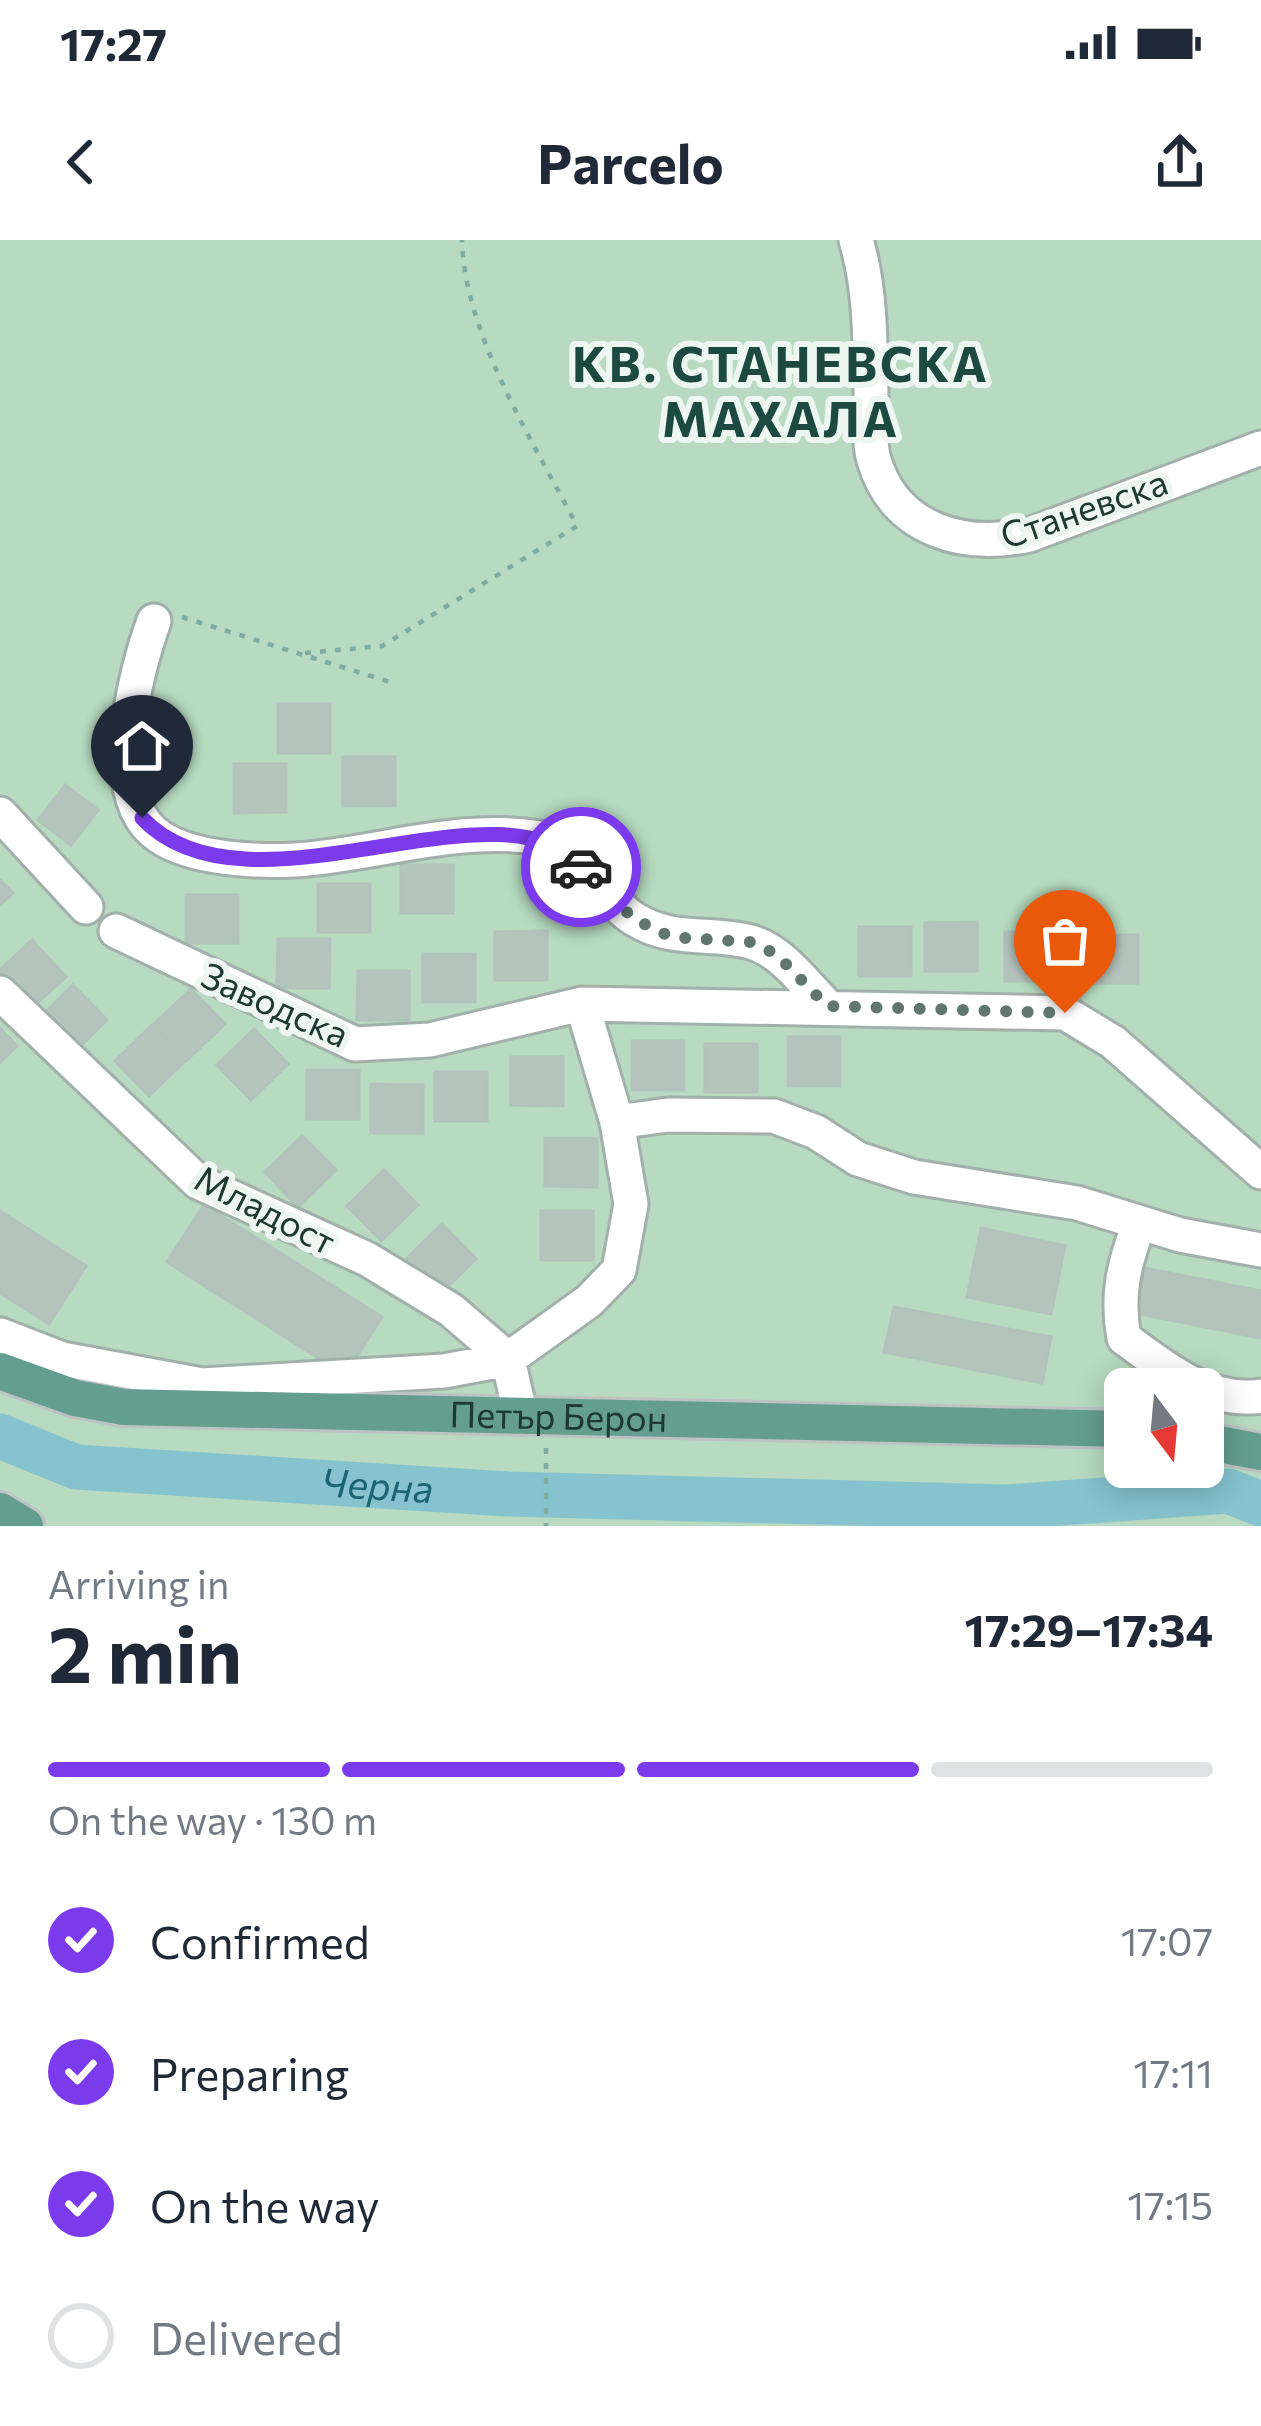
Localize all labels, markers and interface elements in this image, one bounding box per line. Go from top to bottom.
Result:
text: 17:27 [60,15,167,70]
icon: back [48,129,114,195]
text: Parcelo [537,129,724,195]
icon: share [1147,129,1213,195]
district label: КВ. СТАНЕВСКА МАХАЛА [572,333,990,447]
street label: Станевска [994,458,1173,556]
pin [91,695,193,818]
icon: home [109,713,175,779]
courier [521,807,641,927]
icon: car [548,834,614,900]
pin [1014,890,1116,1013]
icon: bag [1032,908,1098,974]
street label: Заводска [195,951,356,1055]
street label: Младост [189,1154,343,1262]
north arrow [1104,1368,1224,1488]
map controls [1104,1368,1224,1488]
street label: Петър Берон [449,1390,668,1439]
water label: Черна [320,1456,435,1511]
text: Arriving in [48,1559,229,1607]
text: 17:29–17:34 [964,1601,1213,1656]
text: 2 min [48,1604,242,1699]
text: On the way · 130 m [48,1795,377,1843]
icon: check [48,1907,114,1973]
text: Confirmed [150,1913,370,1968]
text: 17:07 [1121,1916,1213,1964]
icon: check [48,2039,114,2105]
text: Preparing [150,2045,349,2100]
text: 17:11 [1133,2048,1213,2096]
icon: check [48,2171,114,2237]
text: On the way [150,2177,380,2232]
text: 17:15 [1127,2180,1213,2228]
text: Delivered [150,2309,343,2364]

